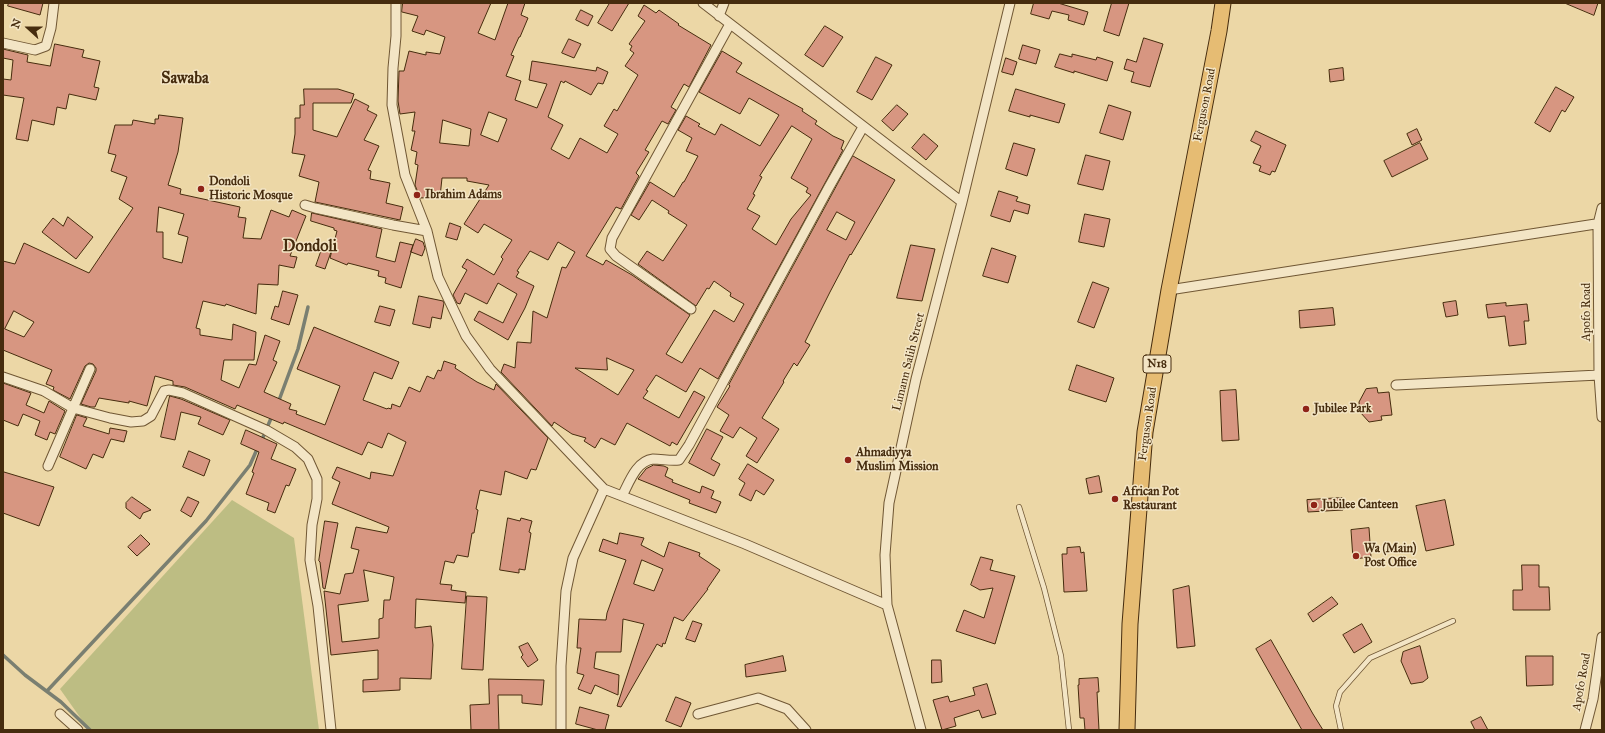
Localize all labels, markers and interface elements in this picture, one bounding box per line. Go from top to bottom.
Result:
north arrow [8,8,48,48]
text: N [9,17,24,30]
street label: Ferguson Road [1191,67,1219,143]
district label: Sawaba [161,69,209,89]
place label: Dondoli Historic Mosque [209,175,293,203]
marker: Dondoli Historic Mosque [196,184,206,194]
place label: Ibrahim Adams [425,188,502,202]
marker: Ibrahim Adams [412,190,422,200]
district label: Dondoli [283,237,337,257]
street label: Apofo Road [1580,283,1594,341]
street label: Limann Salih Street [890,312,928,412]
road number: N18 [1143,355,1171,373]
street label: Ferguson Road [1136,386,1160,462]
place label: Jubilee Park [1314,402,1372,416]
marker: Jubilee Park [1301,404,1311,414]
place label: Ahmadiyya Muslim Mission [856,446,939,474]
marker: Ahmadiyya Muslim Mission [843,455,853,465]
place label: African Pot Restaurant [1123,485,1179,513]
marker: African Pot Restaurant [1110,494,1120,504]
place label: Jubilee Canteen [1322,498,1398,512]
marker: Jubilee Canteen [1309,500,1319,510]
place label: Wa (Main) Post Office [1364,542,1417,570]
marker: Wa (Main) Post Office [1351,551,1361,561]
street label: Apofo Road [1570,652,1594,712]

